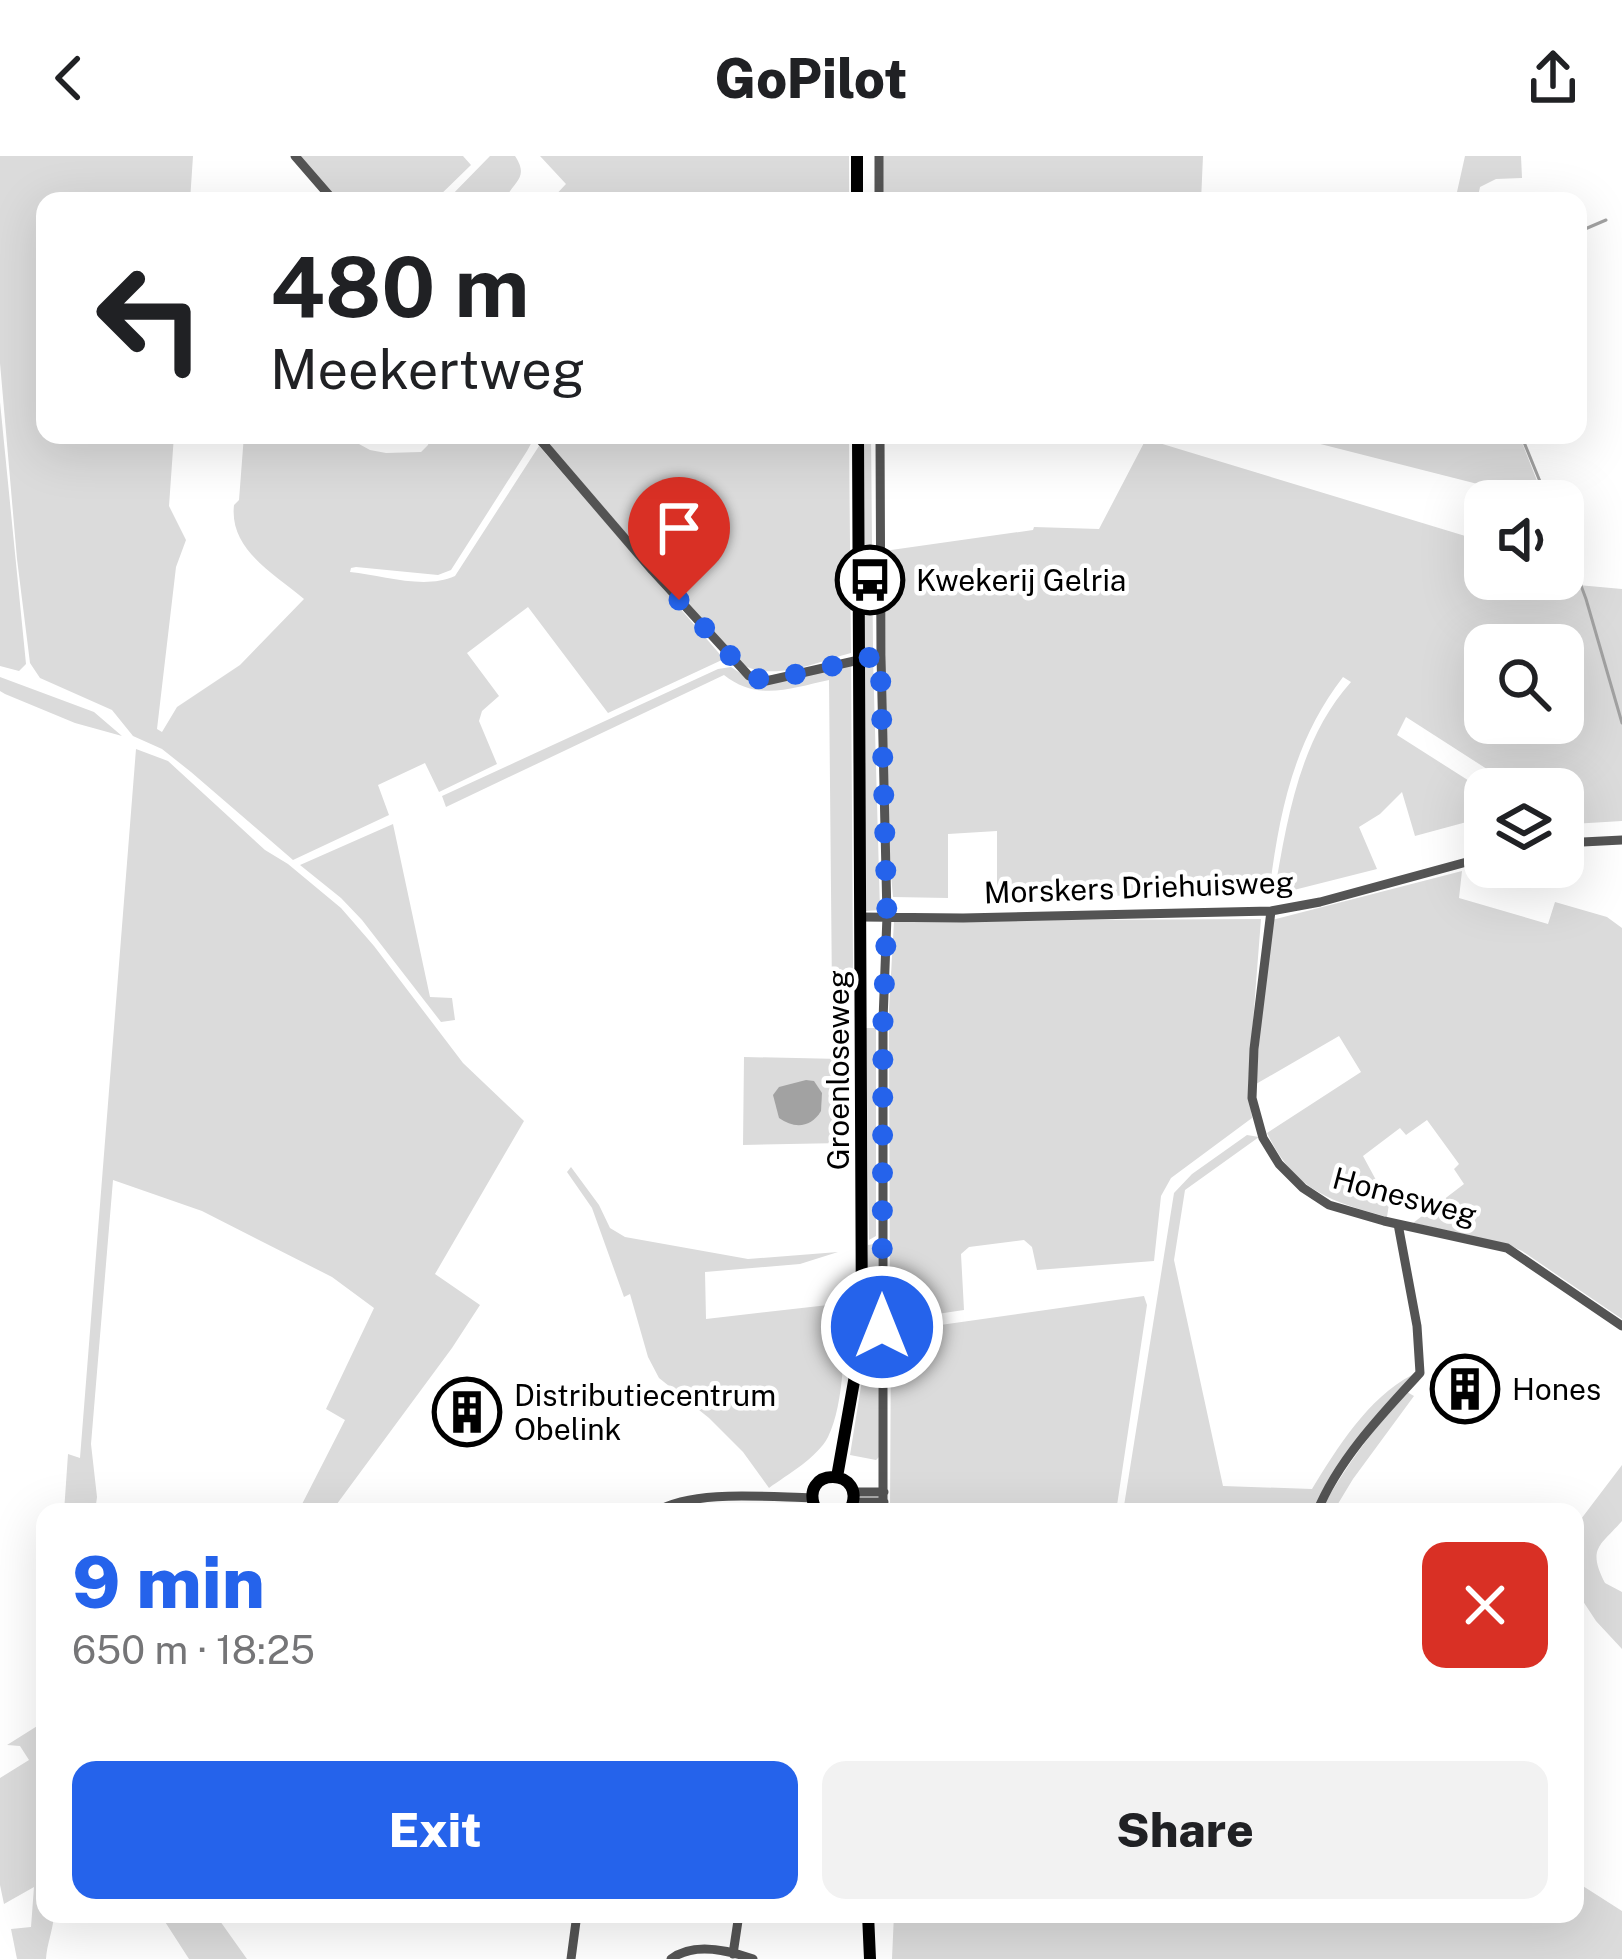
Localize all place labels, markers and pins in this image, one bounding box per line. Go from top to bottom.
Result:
pin [628,477,730,600]
bus stop icon: Kwekerij Gelria [835,545,905,615]
place label: Kwekerij Gelria [916,562,1126,598]
building icon: Hones [1430,1354,1500,1424]
place label: Hones [1512,1371,1601,1407]
building icon: Distributiecentrum Obelink [432,1377,502,1447]
place label: Distributiecentrum Obelink [514,1377,776,1447]

